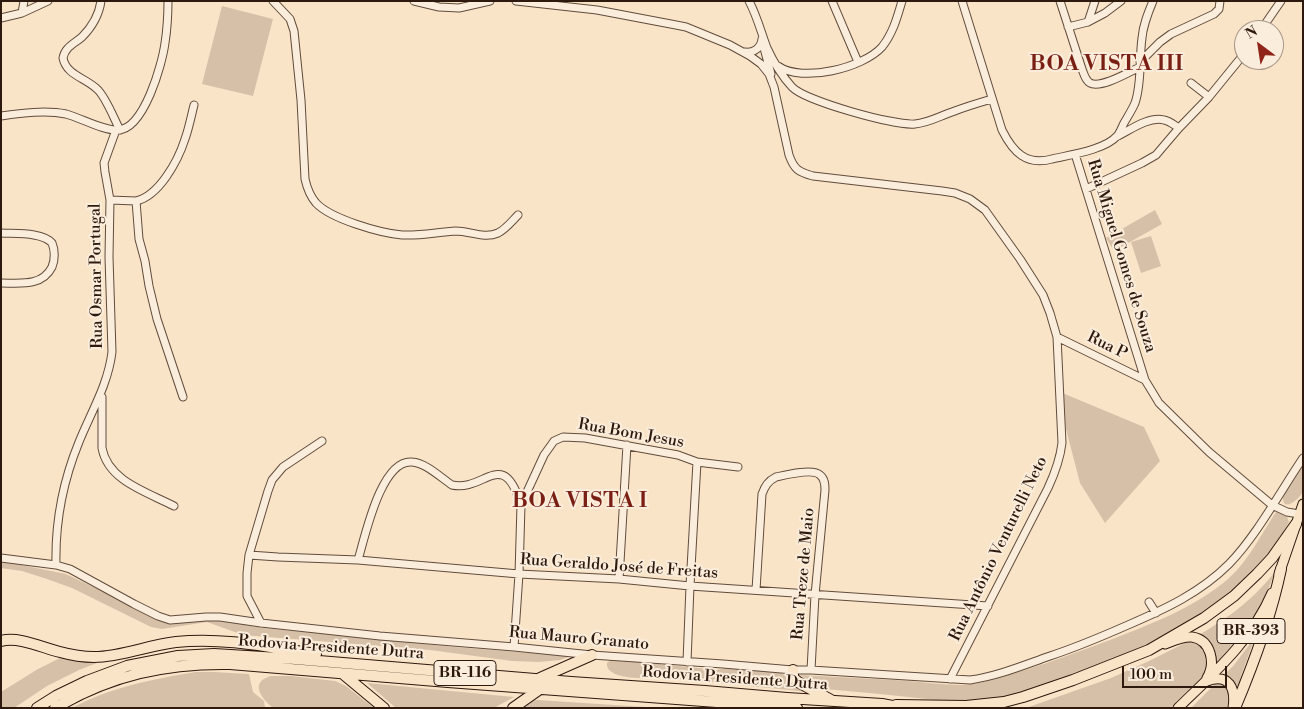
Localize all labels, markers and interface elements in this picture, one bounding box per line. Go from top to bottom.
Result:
north arrow [1234,20,1284,70]
text: N [1242,22,1261,44]
district label: BOA VISTA III [1028,52,1186,78]
street label: Rua Miguel Gomes de Souza [1082,157,1160,355]
street label: Rua Osmar Portugal [86,203,108,349]
street label: Rua P [1084,328,1130,364]
street label: Rua Bom Jesus [577,415,685,453]
street label: Rua Antônio Venturelli Neto [946,453,1052,645]
district label: BOA VISTA I [511,489,649,515]
street label: Rua Treze de Maio [789,507,819,641]
street label: Rua Geraldo José de Freitas [519,551,719,583]
road number: BR-393 [1217,618,1285,644]
street label: Rua Mauro Granato [508,623,650,655]
street label: Rodovia Presidente Dutra [237,632,425,664]
scale bar [1124,656,1229,688]
road number: BR-116 [434,660,496,686]
street label: Rodovia Presidente Dutra [641,663,829,695]
text: 100 m [1130,665,1172,684]

